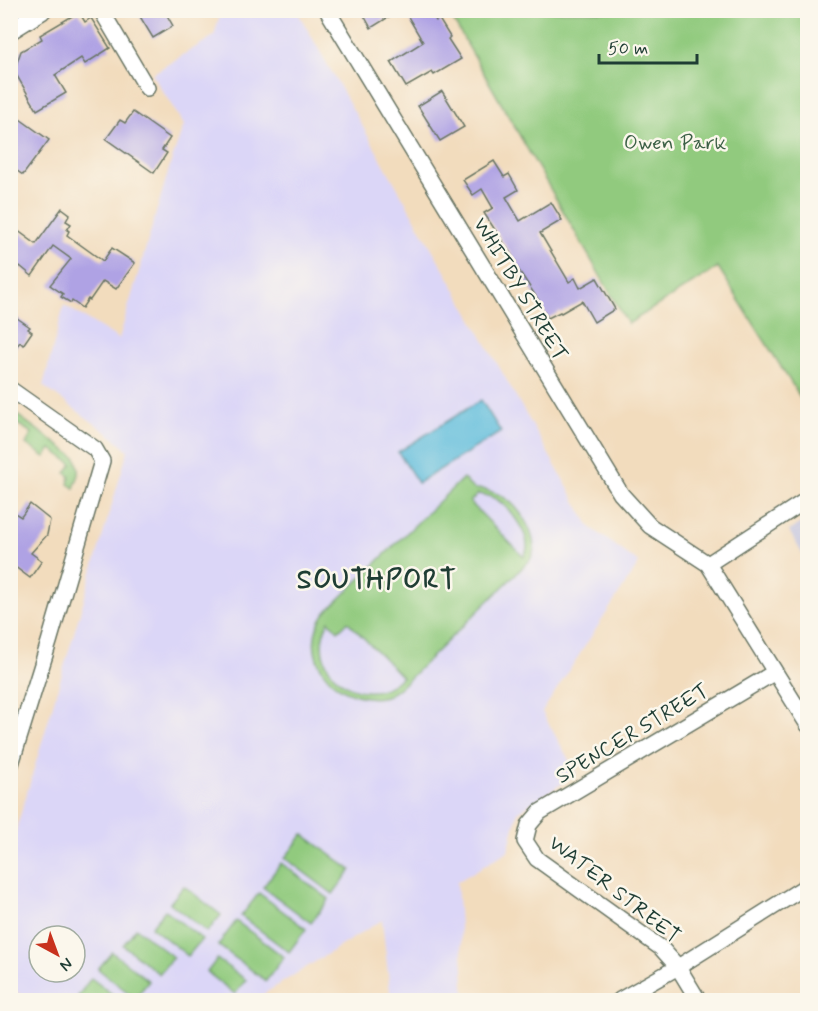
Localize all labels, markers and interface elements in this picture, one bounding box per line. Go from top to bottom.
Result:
scale bar [599,27,696,65]
text: 50 m [608,37,648,61]
park label: Owen Park [624,129,727,157]
street label: WHITBY STREET [466,212,574,367]
district label: SOUTHPORT [297,563,457,598]
street label: SPENCER STREET [551,677,714,791]
street label: WATER STREET [543,829,686,950]
north arrow [27,924,87,984]
text: N [55,953,77,976]

